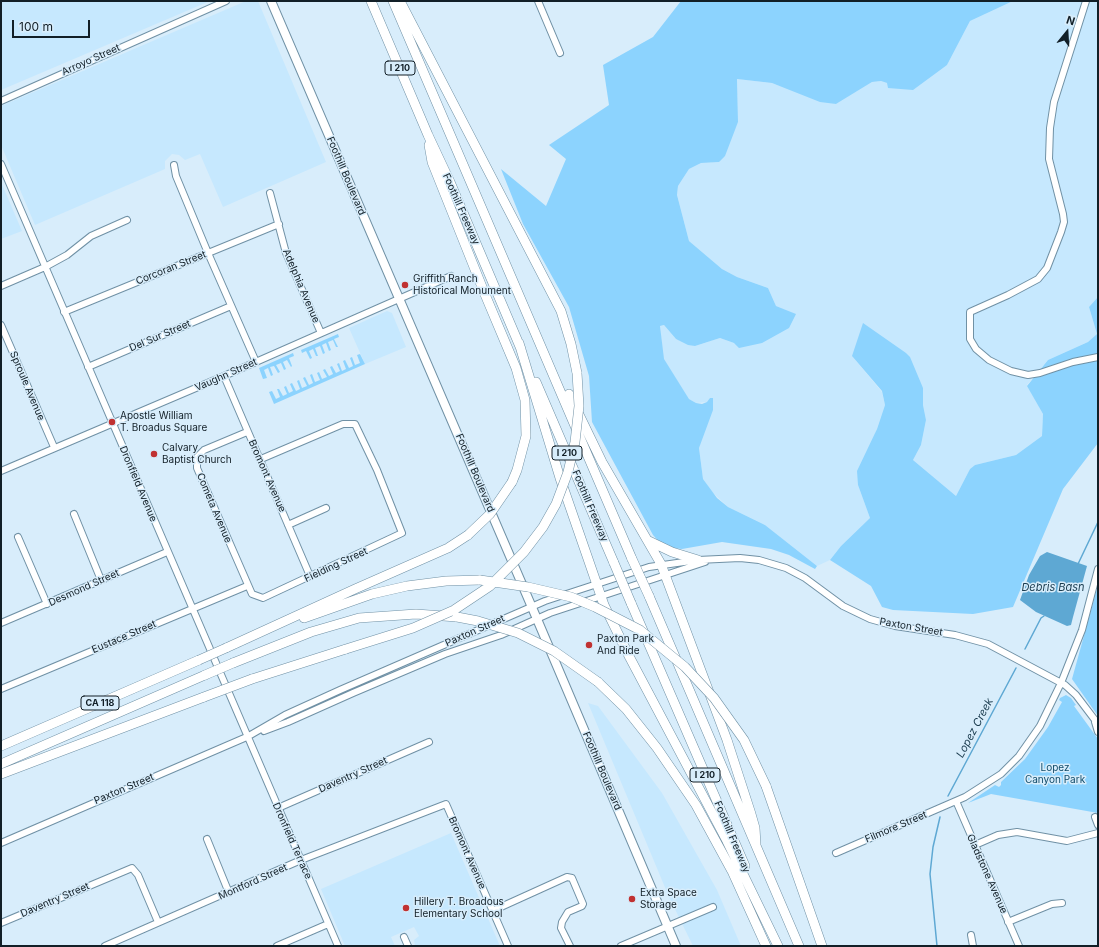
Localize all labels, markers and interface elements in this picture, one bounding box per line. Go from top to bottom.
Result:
scale bar [14,12,92,38]
north arrow [1047,12,1087,52]
text: N [1065,13,1077,29]
text: 100 m [19,19,53,34]
street label: Arroyo Street [60,42,122,78]
road number: I 210 [385,61,415,75]
street label: Foothill Boulevard [324,135,368,217]
street label: Foothill Freeway [440,172,482,246]
street label: Adelphia Avenue [280,247,322,325]
street label: Corcoran Street [134,248,208,288]
place label: Griffith Ranch Historical Monument [413,273,511,296]
marker: Griffith Ranch Historical Monument [400,280,410,290]
street label: Del Sur Street [128,318,192,354]
street label: Sproule Avenue [7,349,47,423]
street label: Vaughn Street [193,356,259,394]
place label: Apostle William T. Broadus Square [120,410,207,434]
marker: Apostle William T. Broadus Square [107,417,117,427]
street label: Foothill Boulevard [453,432,497,514]
street label: Bromont Avenue [246,438,288,514]
place label: Calvary Baptist Church [162,442,232,466]
street label: Dronfield Avenue [117,444,159,524]
road number: I 210 [552,446,582,460]
marker: Calvary Baptist Church [149,449,159,459]
street label: Foothill Freeway [569,468,611,544]
street label: Cometa Avenue [194,471,234,545]
street label: Fielding Street [303,545,369,585]
street label: Desmond Street [47,567,121,609]
water label: Debris Basn [1021,581,1085,595]
street label: Paxton Street [443,613,507,649]
street label: Paxton Street [879,616,943,638]
street label: Eustace Street [90,618,158,656]
place label: Paxton Park And Ride [597,633,654,656]
marker: Paxton Park And Ride [584,640,594,650]
road number: CA 118 [81,696,119,710]
water label: Lopez Creek [954,696,996,760]
street label: Foothill Boulevard [580,730,624,812]
street label: Daventry Street [317,755,389,795]
park label: Lopez Canyon Park [1025,762,1085,786]
road number: I 210 [690,768,720,782]
street label: Paxton Street [92,771,156,807]
street label: Foothill Freeway [711,799,753,875]
street label: Dronfield Terrace [270,801,314,881]
street label: Filmore Street [863,809,929,845]
street label: Bromont Avenue [446,815,488,891]
street label: Gladstone Avenue [964,832,1010,916]
street label: Montford Street [217,861,289,903]
street label: Daventry Street [19,880,91,920]
place label: Extra Space Storage [640,887,697,910]
marker: Extra Space Storage [627,894,637,904]
place label: Hillery T. Broadous Elementary School [414,896,504,920]
marker: Hillery T. Broadous Elementary School [401,903,411,913]

